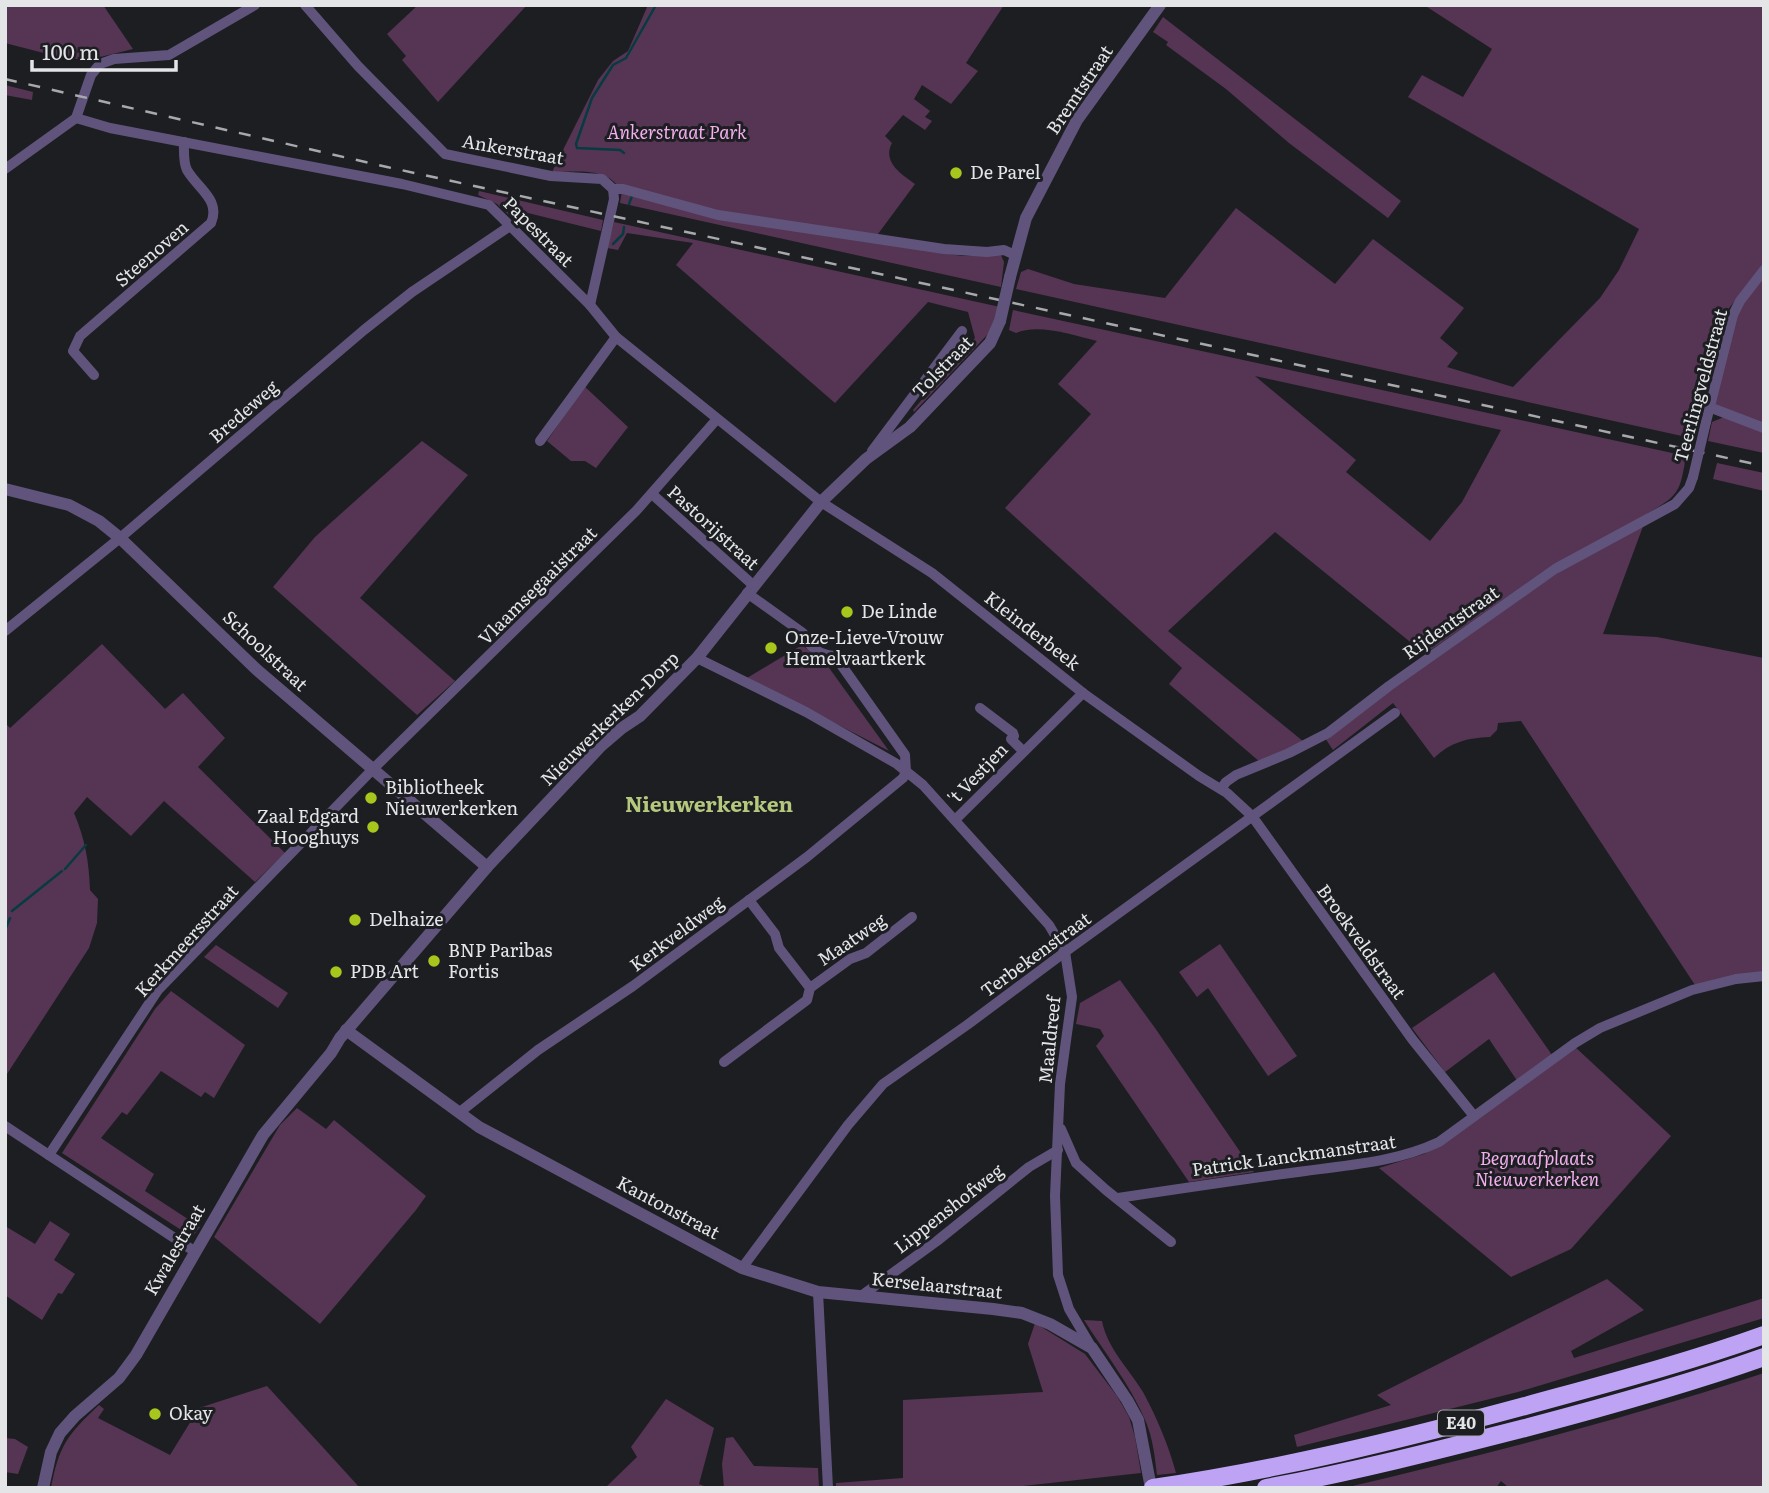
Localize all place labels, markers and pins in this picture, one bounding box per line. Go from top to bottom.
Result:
place label: De Parel [970,158,1041,185]
marker: De Parel [948,165,964,181]
place label: De Linde [861,597,937,624]
marker: De Linde [839,604,855,620]
place label: Onze-Lieve-Vrouw Hemelvaartkerk [785,623,944,671]
marker: Onze-Lieve-Vrouw Hemelvaartkerk [763,640,779,656]
place label: Bibliotheek Nieuwerkerken [385,773,518,821]
marker: Bibliotheek Nieuwerkerken [363,790,379,806]
place label: Zaal Edgard Hooghuys [257,802,359,850]
marker: Zaal Edgard Hooghuys [365,819,381,835]
place label: Delhaize [369,905,444,932]
marker: Delhaize [347,912,363,928]
place label: BNP Paribas Fortis [448,936,552,984]
marker: BNP Paribas Fortis [426,953,442,969]
place label: PDB Art [350,957,419,984]
marker: PDB Art [328,964,344,980]
place label: Okay [169,1399,213,1426]
marker: Okay [147,1406,163,1422]

